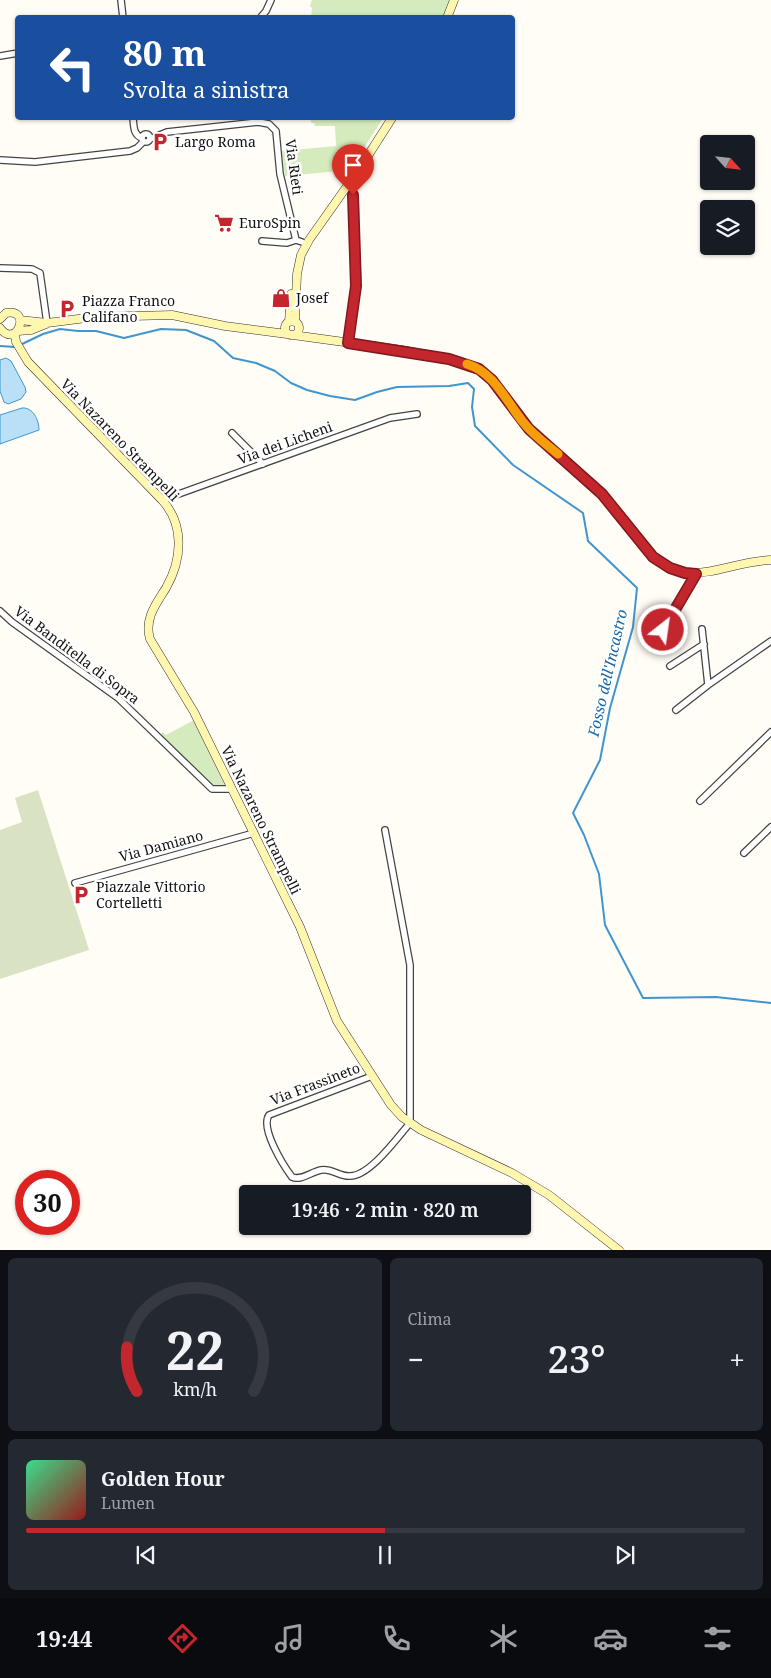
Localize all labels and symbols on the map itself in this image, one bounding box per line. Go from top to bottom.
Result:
parking icon: Largo Roma [149,131,171,153]
place label: Largo Roma [175,132,256,151]
north arrow [700,135,755,190]
street label: Via Rieti [281,138,308,197]
pin [332,144,374,195]
supermarket icon: EuroSpin [213,212,235,234]
place label: EuroSpin [239,213,301,232]
shop icon: Josef [270,287,292,309]
place label: Josef [295,288,330,307]
place label: Piazza Franco Califano [82,291,175,326]
parking icon: Piazza Franco Califano [56,298,78,320]
street label: Via Nazareno Strampelli [57,374,184,505]
street label: Via dei Licheni [235,416,335,468]
street label: Via Banditella di Sopra [11,601,144,708]
position arrow [636,603,688,655]
water label: Fosso dell'Incastro [582,607,631,739]
street label: Via Nazareno Strampelli [217,742,306,898]
street label: Via Damiano [117,825,205,866]
place label: Piazzale Vittorio Cortelletti [96,877,206,912]
parking icon: Piazzale Vittorio Cortelletti [70,884,92,906]
street label: Via Frassineto [267,1058,362,1109]
speed limit sign: 30 [15,1170,80,1235]

